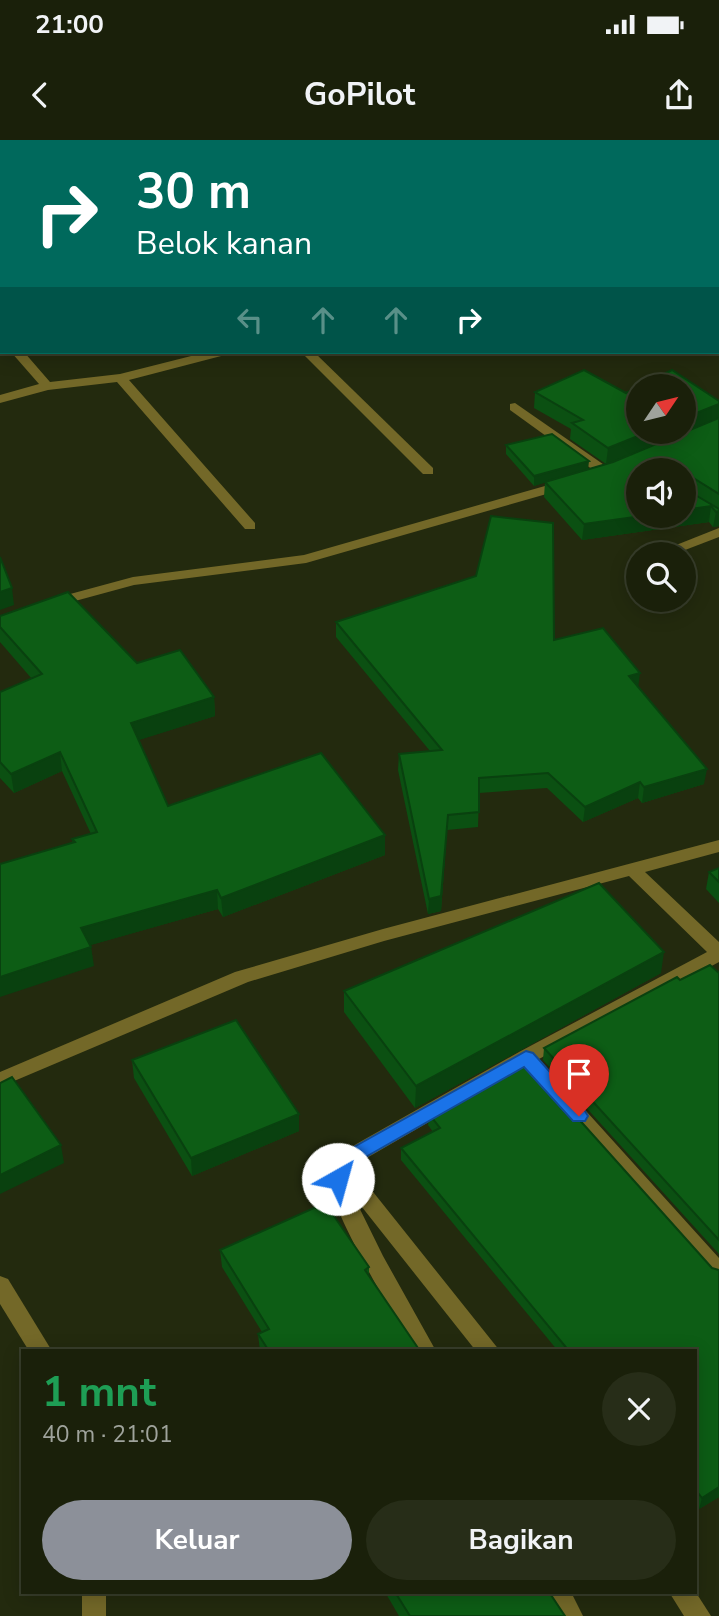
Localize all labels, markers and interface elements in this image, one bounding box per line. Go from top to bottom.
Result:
text: 21:00 [35,7,104,42]
text: GoPilot [304,73,415,116]
icon: back [21,76,59,114]
icon: share [660,76,698,114]
text: 30 m [136,158,251,225]
icon: right [21,168,112,259]
text: Belok kanan [136,222,312,265]
icon: left [231,301,269,339]
icon: ahead [304,301,342,339]
icon: ahead [377,301,415,339]
icon: right [450,301,488,339]
north arrow [626,374,696,444]
map controls [626,374,696,612]
button: sound [626,458,696,528]
button: search [626,542,696,612]
pin [549,1044,609,1116]
icon: arrive [560,1055,598,1093]
position arrow [301,1142,375,1216]
text: 1 mnt [42,1364,156,1421]
button: close [602,1372,676,1446]
text: 40 m · 21:01 [42,1419,173,1450]
button: Keluar [42,1500,352,1580]
button: Bagikan [366,1500,676,1580]

